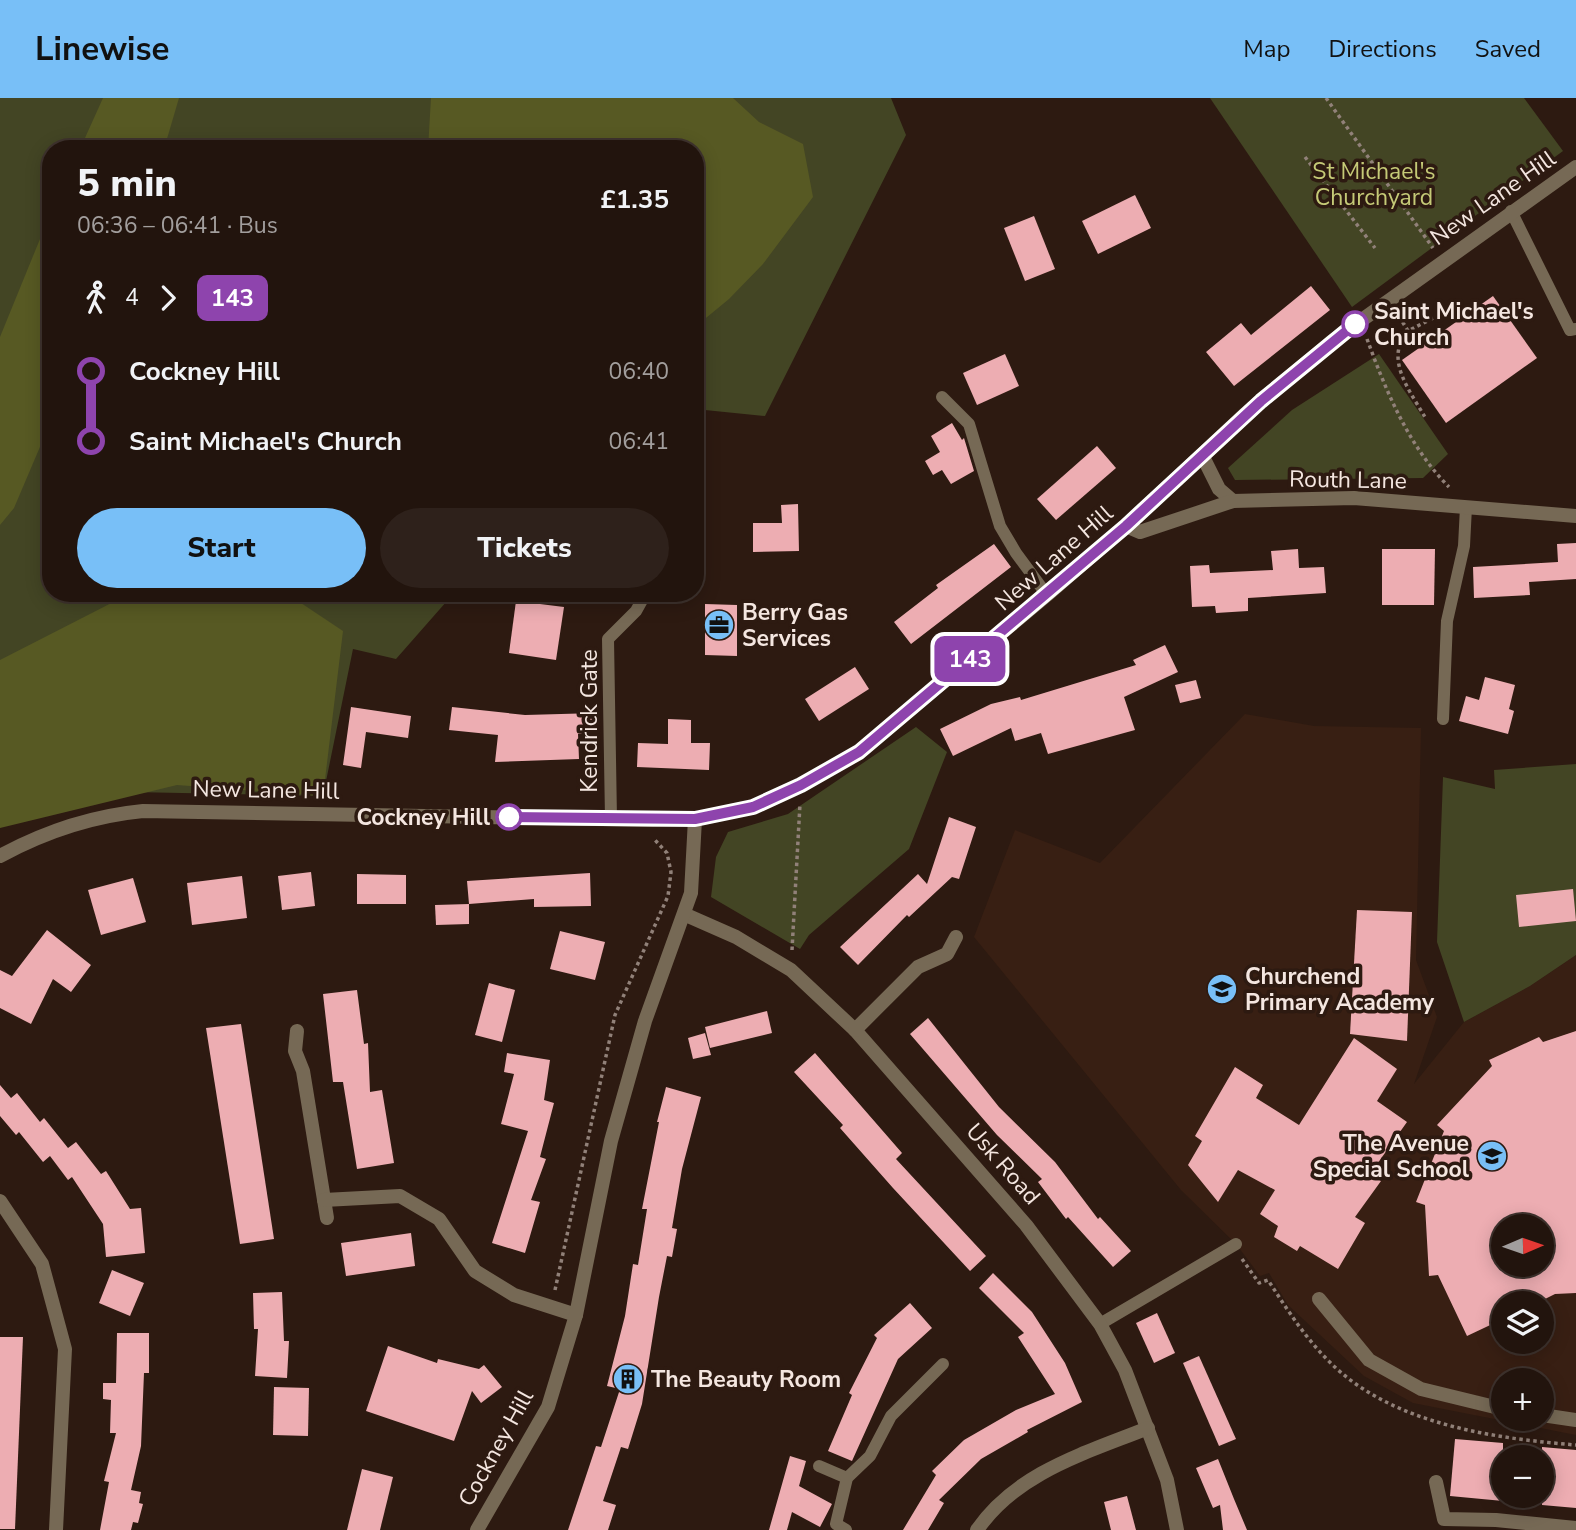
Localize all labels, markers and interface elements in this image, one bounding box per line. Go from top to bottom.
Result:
text: Linewise [35,27,169,72]
text: Map [1243,33,1290,65]
text: Directions [1328,33,1437,65]
text: Saved [1475,33,1541,65]
street label: New Lane Hill [1424,143,1562,253]
park label: St Michael's Churchyard [1312,156,1436,213]
text: 5 min [77,158,177,209]
text: £1.35 [600,182,669,217]
text: 06:36 – 06:41 · Bus [77,210,278,241]
icon: walk [77,279,115,317]
icon: forward [149,279,187,317]
text: 4 [125,282,139,313]
text: 143 [211,282,254,314]
place label: Saint Michael's Church [1374,296,1534,353]
marker: Saint Michael's Church [1342,311,1368,337]
text: Cockney Hill [129,354,280,389]
text: 06:40 [609,356,669,387]
text: Saint Michael's Church [129,424,402,459]
text: 06:41 [609,426,669,457]
street label: Routh Lane [1289,463,1407,497]
street label: New Lane Hill [988,498,1120,618]
button: Start [77,508,366,588]
button: Tickets [380,508,669,588]
place label: Berry Gas Services [742,597,848,654]
office icon: Berry Gas Services [702,608,736,642]
line badge: 143 [930,636,1010,682]
text: 143 [948,643,992,675]
street label: Kendrick Gate [574,649,605,793]
street label: New Lane Hill [192,773,340,807]
place label: Cockney Hill [356,802,491,833]
marker: Cockney Hill [496,804,522,830]
place label: Churchend Primary Academy [1245,961,1435,1018]
school or university icon: Churchend Primary Academy [1205,972,1239,1006]
street label: Usk Road [959,1117,1047,1211]
place label: The Avenue Special School [1313,1128,1470,1185]
school or university icon: The Avenue Special School [1475,1139,1509,1173]
north arrow [1491,1214,1554,1278]
map controls [1491,1214,1554,1508]
button: layers [1491,1291,1554,1354]
building icon: The Beauty Room [611,1362,645,1396]
place label: The Beauty Room [651,1364,841,1395]
button: + [1491,1368,1554,1431]
street label: Cockney Hill [451,1384,541,1512]
button: − [1491,1445,1554,1508]

